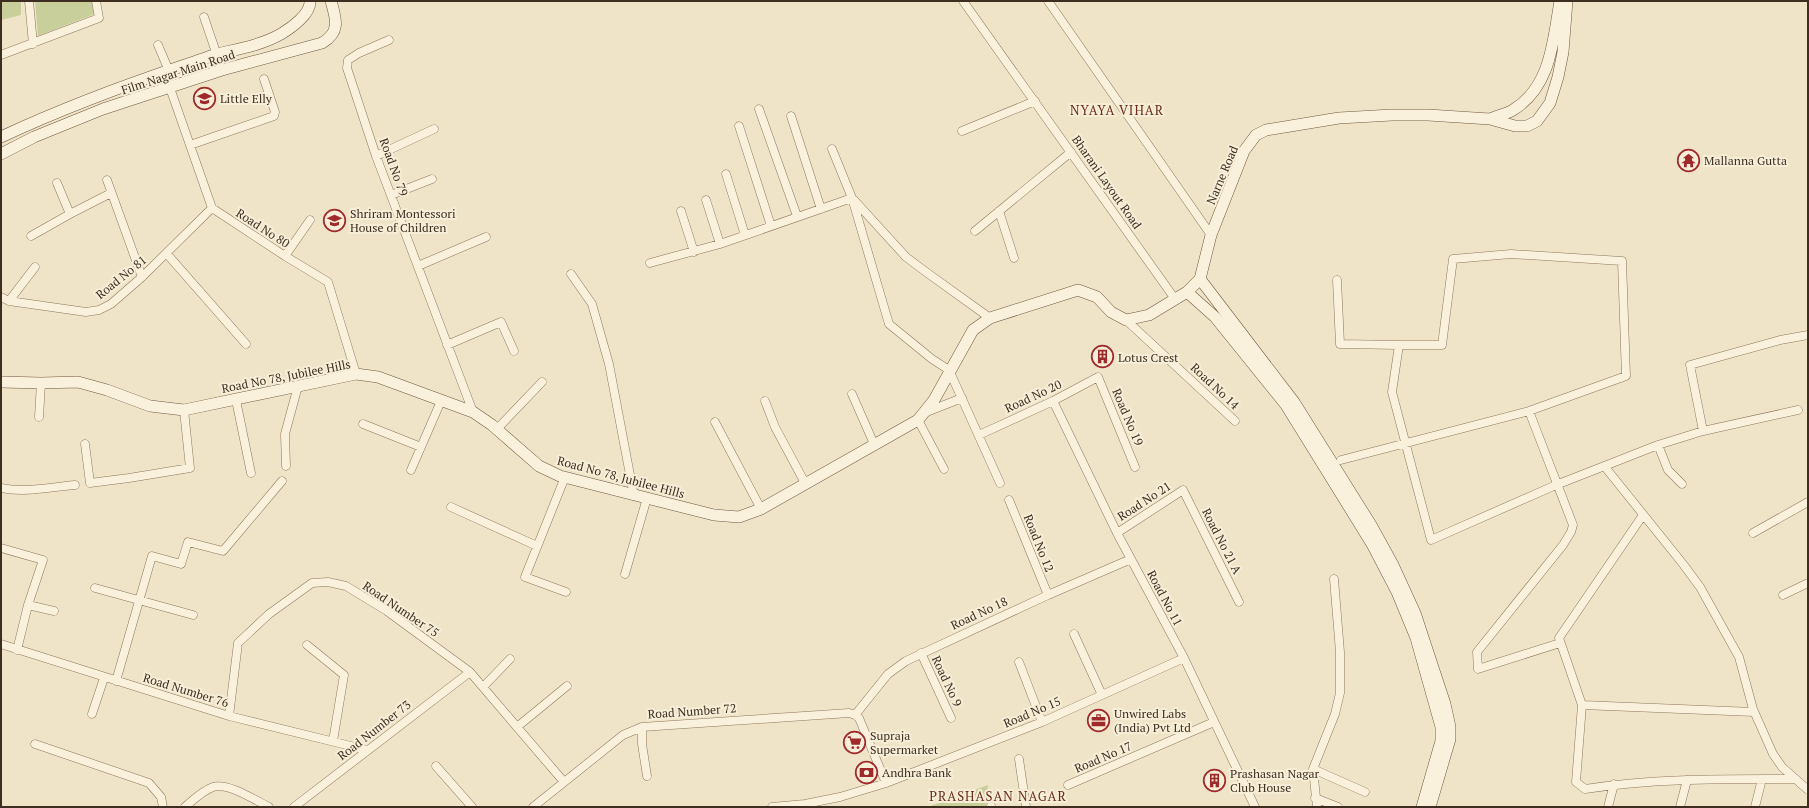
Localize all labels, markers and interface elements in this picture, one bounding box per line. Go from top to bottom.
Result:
street label: Film Nagar Main Road [119,46,237,97]
school or university icon: Little Elly [192,85,218,111]
place label: Little Elly [220,91,273,106]
district label: NYAYA VIHAR [1070,101,1164,119]
street label: Bharani Layout Road [1069,132,1145,232]
street label: Road No 79 [377,136,411,198]
street label: Narne Road [1203,143,1241,207]
temple icon: Mallanna Gutta [1676,147,1702,173]
place label: Mallanna Gutta [1704,153,1787,168]
street label: Road No 80 [233,205,293,251]
place label: Shriram Montessori House of Children [350,206,456,235]
school or university icon: Shriram Montessori House of Children [321,207,347,233]
street label: Road No 81 [93,252,149,302]
building icon: Lotus Crest [1089,344,1115,370]
place label: Lotus Crest [1118,350,1179,365]
street label: Road No 78, Jubilee Hills [220,356,352,396]
street label: Road No 14 [1188,360,1243,413]
street label: Road No 20 [1002,376,1064,416]
street label: Road No 19 [1109,386,1147,448]
street label: Road No 78, Jubilee Hills [556,453,686,501]
street label: Road No 21 [1114,478,1174,524]
street label: Road No 21 A [1199,506,1245,577]
street label: Road No 12 [1021,512,1057,574]
street label: Road No 11 [1144,568,1186,628]
street label: Road Number 75 [360,578,442,640]
street label: Road No 18 [948,593,1010,633]
street label: Road No 9 [929,653,965,709]
street label: Road Number 76 [141,670,231,710]
street label: Road No 15 [1001,693,1063,731]
street label: Road Number 73 [334,697,414,763]
street label: Road Number 72 [647,700,737,722]
place label: Unwired Labs (India) Pvt Ltd [1114,706,1191,735]
office icon: Unwired Labs (India) Pvt Ltd [1086,707,1112,733]
place label: Supraja Supermarket [870,728,939,757]
supermarket icon: Supraja Supermarket [842,729,868,755]
street label: Road No 17 [1072,738,1134,776]
bank icon: Andhra Bank [853,759,879,785]
place label: Andhra Bank [882,765,952,780]
place label: Prashasan Nagar Club House [1230,766,1320,795]
building icon: Prashasan Nagar Club House [1201,767,1227,793]
district label: PRASHASAN NAGAR [929,787,1067,805]

